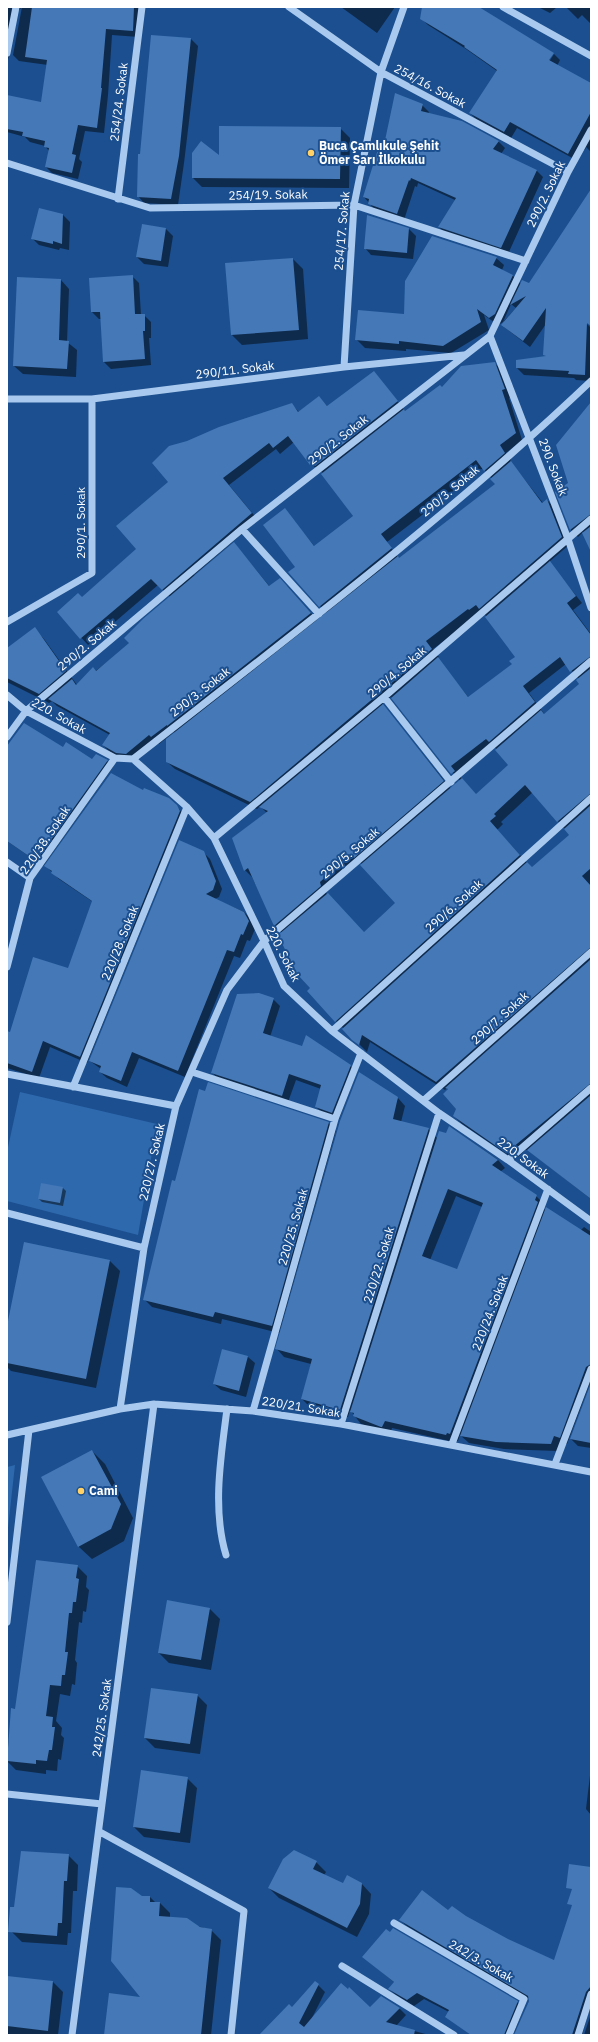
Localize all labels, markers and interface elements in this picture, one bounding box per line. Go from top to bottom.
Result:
street label: 254/16. Sokak [392,60,469,111]
street label: 254/24. Sokak [106,61,131,142]
place label: Buca Çamlıkule Şehit Ömer Sarı İlkokulu [319,138,439,167]
marker: Buca Çamlıkule Şehit Ömer Sarı İlkokulu [306,148,316,158]
street label: 290/2. Sokak [523,157,568,230]
street label: 254/19. Sokak [228,186,308,203]
street label: 254/17. Sokak [331,190,352,271]
street label: 290/11. Sokak [195,357,276,382]
street label: 290/2. Sokak [305,411,371,468]
street label: 290. Sokak [536,436,572,498]
street label: 290/3. Sokak [417,461,483,520]
street label: 290/1. Sokak [73,486,88,559]
street label: 290/2. Sokak [54,615,120,674]
street label: 290/4. Sokak [364,642,430,701]
street label: 290/3. Sokak [167,663,233,720]
street label: 220. Sokak [29,694,90,737]
street label: 220/38. Sokak [16,802,73,877]
street label: 290/5. Sokak [317,823,383,882]
street label: 290/6. Sokak [422,875,486,935]
street label: 220/28. Sokak [98,903,142,982]
street label: 220. Sokak [263,923,304,985]
street label: 290/7. Sokak [468,987,532,1047]
street label: 220/27. Sokak [135,1121,168,1202]
street label: 220. Sokak [494,1134,553,1182]
street label: 220/25. Sokak [274,1186,311,1267]
street label: 220/22. Sokak [360,1224,397,1305]
street label: 220/24. Sokak [468,1272,511,1353]
street label: 220/21. Sokak [261,1393,342,1420]
place label: Cami [89,1483,118,1498]
marker: Cami [76,1486,86,1496]
street label: 242/25. Sokak [89,1677,115,1758]
street label: 242/3. Sokak [446,1936,517,1985]

